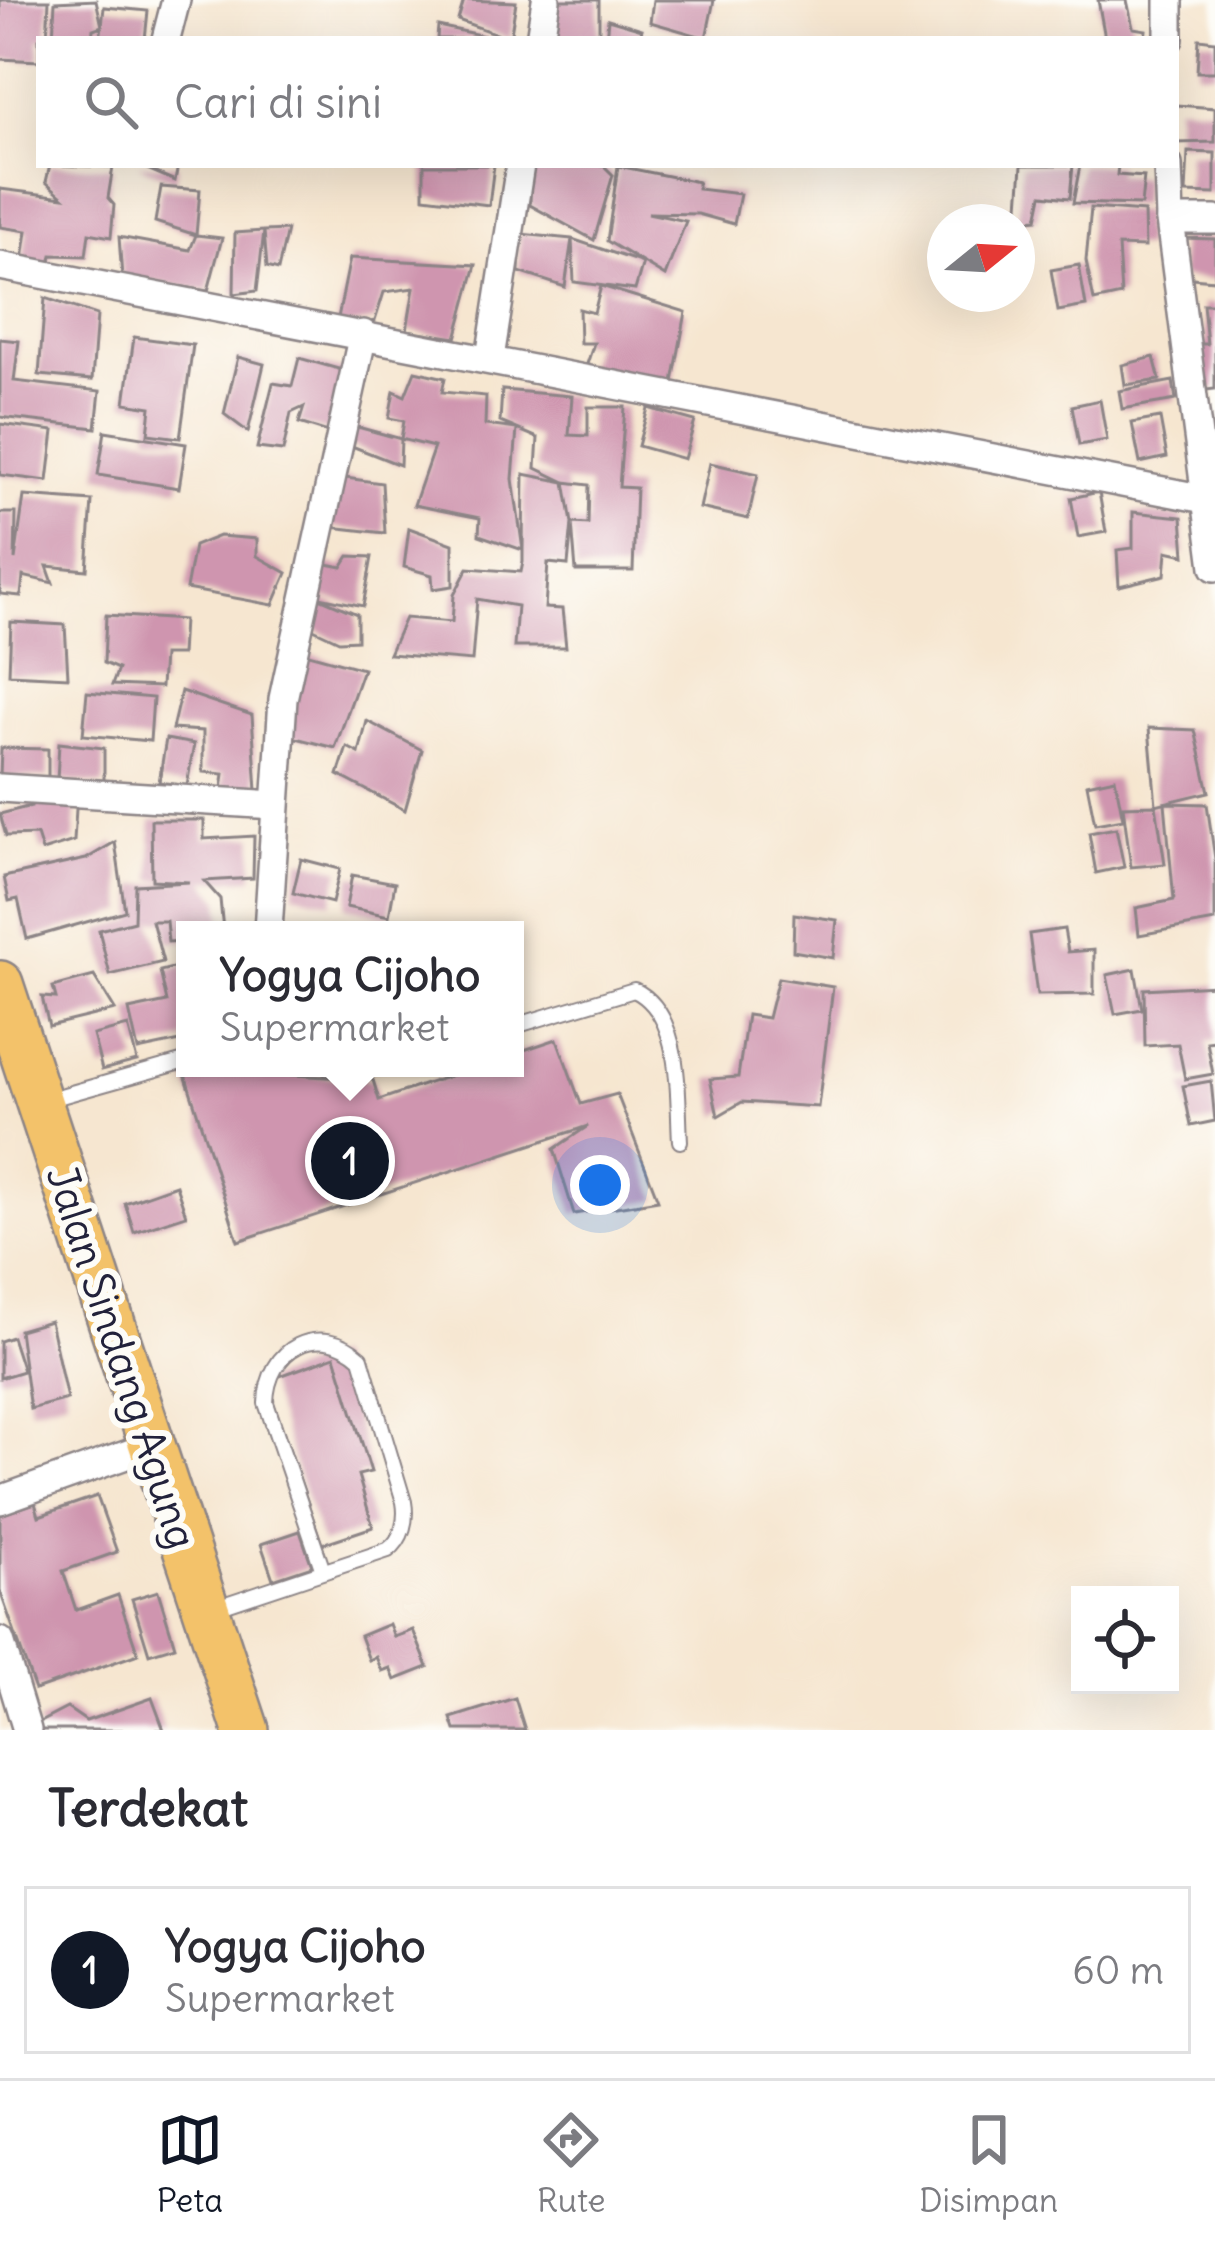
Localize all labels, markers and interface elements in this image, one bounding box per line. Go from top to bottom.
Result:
search box [36,36,1179,168]
icon: search [78,69,144,135]
text: Cari di sini [174,74,382,130]
north arrow [927,204,1035,312]
popup [176,921,524,1077]
text: Yogya Cijoho [220,947,480,1003]
text: Supermarket [220,1003,449,1052]
pin: 1 [311,1116,389,1206]
your location [570,1155,630,1215]
street label: Jalan Sindang Agung [36,1159,208,1555]
map controls [1071,1586,1179,1694]
button: locate [1071,1586,1179,1694]
text: Terdekat [48,1776,248,1840]
text: Yogya Cijoho [165,1918,426,1974]
text: 1 [82,1946,98,1995]
text: 60 m [1072,1946,1164,1995]
text: Supermarket [165,1974,395,2023]
tab: Peta [157,2107,223,2221]
tab: Rute [537,2107,606,2221]
tab: Disimpan [919,2107,1058,2221]

